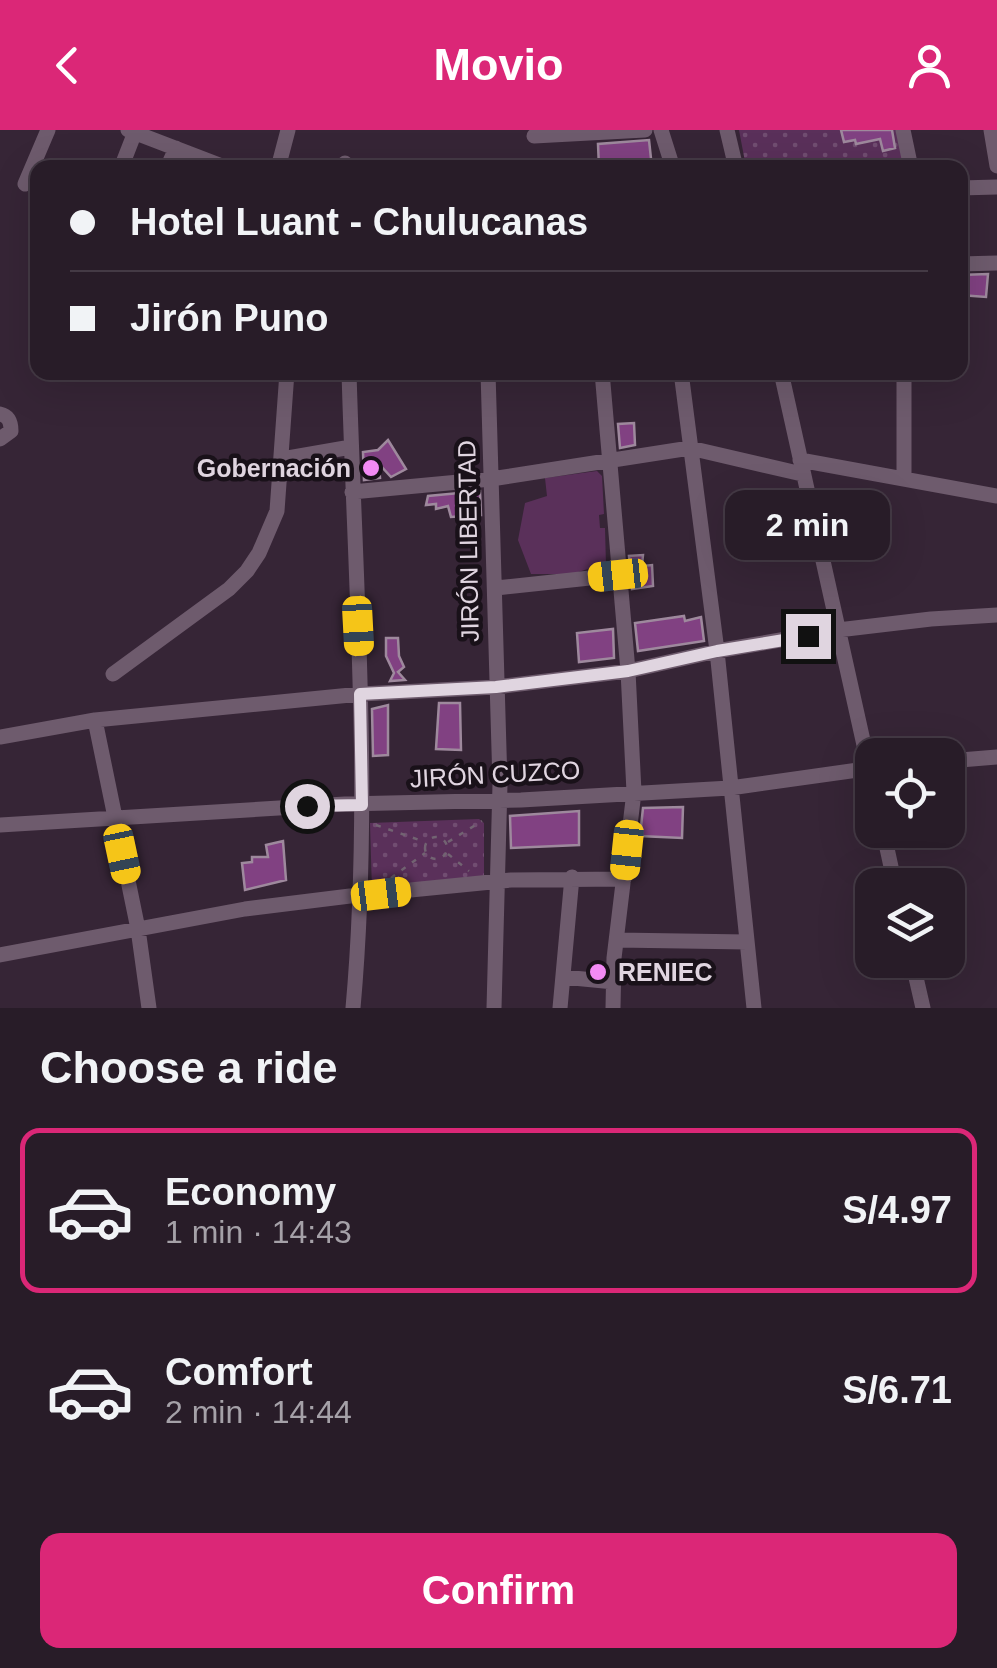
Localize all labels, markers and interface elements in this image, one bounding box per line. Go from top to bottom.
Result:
icon: back [40,38,95,93]
icon: person [902,38,957,93]
text: Movio [434,39,564,90]
text: Hotel Luant - Chulucanas [130,201,588,243]
text: Jirón Puno [130,297,328,339]
street label: JIRÓN LIBERTAD [452,440,484,642]
place label: Gobernación [197,454,351,482]
marker: Gobernación [360,457,382,479]
callout: 2 min [726,491,890,561]
text: 2 min [766,507,849,543]
car [587,557,649,593]
car [341,595,375,657]
route end [786,614,831,659]
map controls [855,738,965,978]
button: locate [855,738,965,848]
street label: JIRÓN CUZCO [409,756,581,792]
route start [285,784,330,829]
car [609,819,645,881]
car [101,822,143,886]
button: layers [855,868,965,978]
car [349,875,413,913]
place label: RENIEC [618,958,712,986]
marker: RENIEC [587,961,609,983]
text: Choose a ride [40,1042,338,1093]
icon: car [45,1166,135,1256]
text: Economy [165,1171,336,1213]
text: S/4.97 [842,1189,952,1231]
text: 1 min · 14:43 [165,1214,352,1250]
icon: car [45,1346,135,1436]
text: Comfort [165,1351,313,1393]
text: S/6.71 [842,1369,952,1411]
text: 2 min · 14:44 [165,1394,352,1430]
button: Confirm [40,1533,957,1648]

